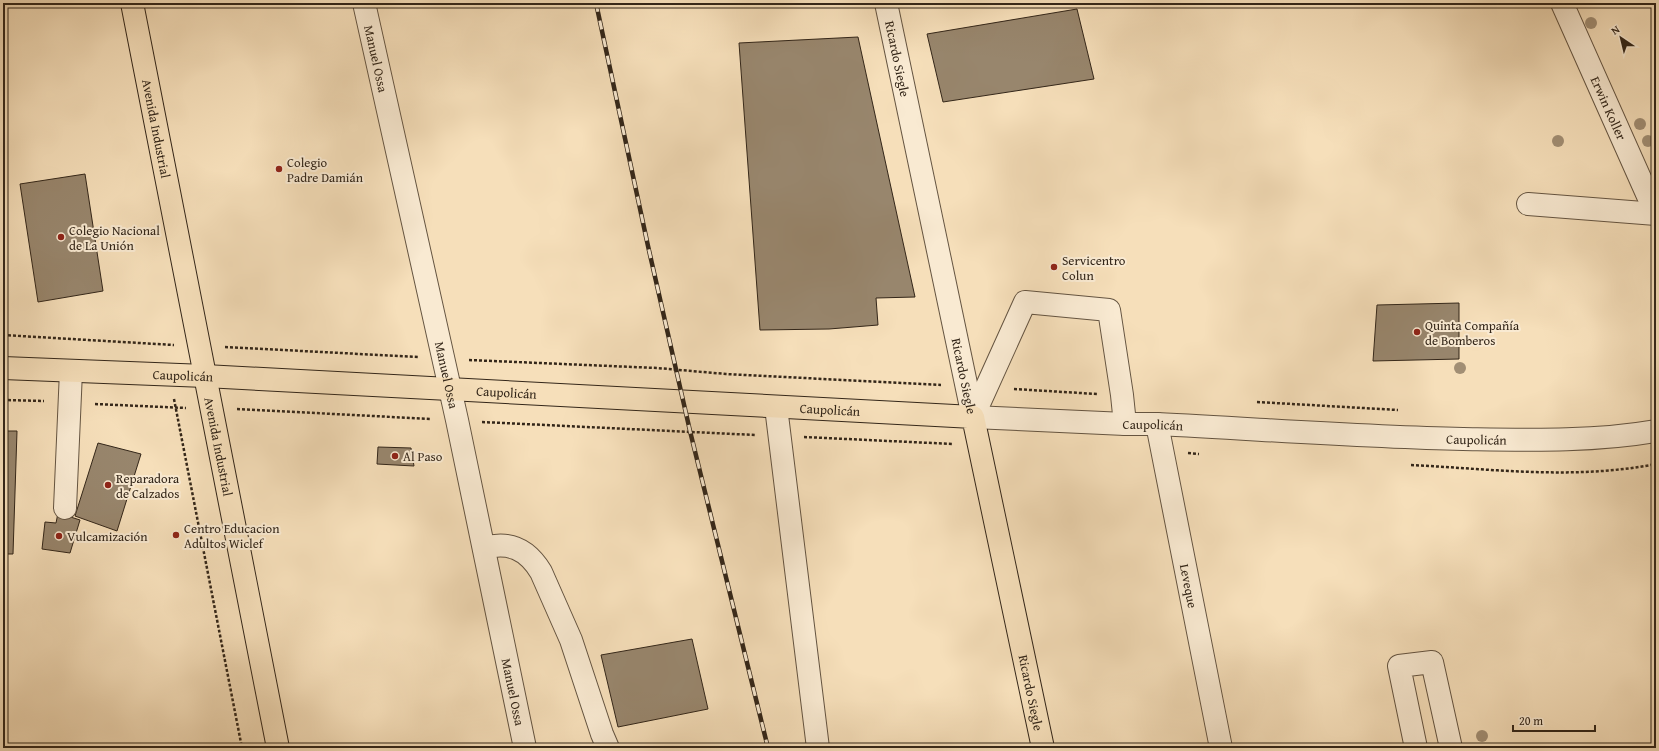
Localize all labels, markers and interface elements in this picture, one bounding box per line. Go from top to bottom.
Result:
north arrow [1601,18,1641,58]
street label: Ricardo Siegle [880,19,915,98]
text: N [1608,21,1623,38]
street label: Manuel Ossa [360,23,393,95]
street label: Erwin Koller [1586,73,1632,144]
street label: Avenida Industrial [138,78,176,180]
place label: Colegio Padre Damián [287,153,364,187]
marker: Colegio Padre Damián [274,164,284,174]
place label: Colegio Nacional de La Unión [69,221,160,255]
marker: Colegio Nacional de La Unión [56,232,66,242]
place label: Servicentro Colun [1062,251,1126,285]
marker: Servicentro Colun [1049,262,1059,272]
place label: Quinta Compañía de Bomberos [1425,316,1520,350]
marker: Quinta Compañía de Bomberos [1412,327,1422,337]
street label: Ricardo Siegle [947,336,982,416]
street label: Manuel Ossa [430,339,464,411]
street label: Caupolicán [152,364,214,386]
street label: Caupolicán [476,381,538,403]
street label: Avenida Industrial [200,395,238,498]
street label: Caupolicán [799,398,861,420]
street label: Caupolicán [1123,414,1184,435]
street label: Caupolicán [1446,429,1508,449]
place label: Al Paso [403,447,443,466]
marker: Al Paso [390,451,400,461]
place label: Reparadora de Calzados [116,469,180,503]
marker: Reparadora de Calzados [103,480,113,490]
place label: Centro Educacion Adultos Wiclef [184,519,280,553]
place label: Vulcamización [67,527,148,546]
marker: Centro Educacion Adultos Wiclef [171,530,181,540]
marker: Vulcamización [54,531,64,541]
street label: Leveque [1175,562,1203,610]
street label: Ricardo Siegle [1014,653,1049,732]
street label: Manuel Ossa [497,657,530,728]
scale bar [1513,707,1595,733]
text: 20 m [1519,712,1543,729]

